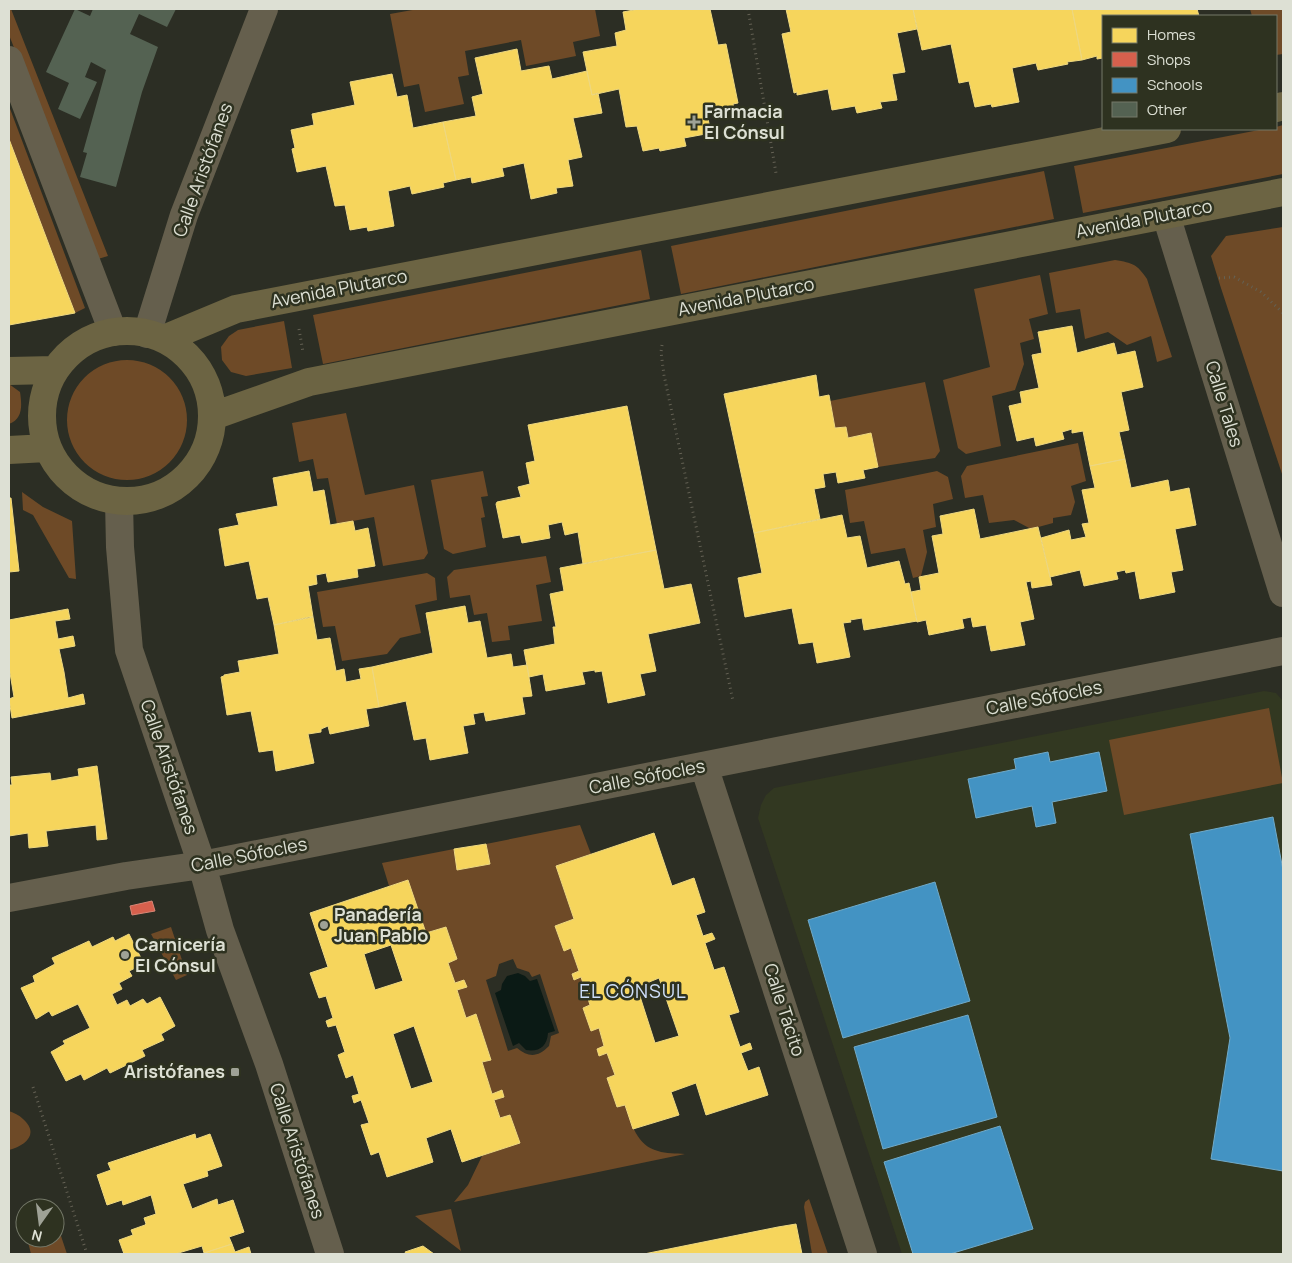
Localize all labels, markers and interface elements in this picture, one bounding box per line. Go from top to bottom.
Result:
legend [1102,15,1277,130]
text: Homes [1147,24,1196,45]
text: Shops [1147,49,1191,70]
text: Schools [1147,74,1203,95]
street label: Calle Aristófanes [167,99,237,240]
place label: Farmacia El Cónsul [704,99,785,144]
text: Other [1147,99,1188,120]
marker: Farmacia El Cónsul [688,116,700,128]
street label: Avenida Plutarco [1074,193,1214,243]
street label: Avenida Plutarco [269,263,409,313]
street label: Avenida Plutarco [676,271,816,321]
street label: Calle Tales [1200,358,1249,450]
street label: Calle Sófocles [984,674,1104,720]
street label: Calle Aristófanes [136,696,204,837]
street label: Calle Sófocles [587,753,707,799]
street label: Calle Sófocles [189,831,309,877]
place label: Panadería Juan Pablo [334,902,428,947]
marker: Panadería Juan Pablo [318,919,330,931]
place label: Carnicería El Cónsul [135,932,226,977]
marker: Carnicería El Cónsul [119,949,131,961]
street label: Calle Tácito [759,960,811,1059]
district label: EL CÓNSUL [579,978,687,1004]
place label: Aristófanes [124,1059,225,1083]
marker: Aristófanes [229,1066,241,1078]
street label: Calle Aristófanes [265,1080,331,1222]
north arrow [15,1198,65,1248]
text: N [30,1226,44,1247]

